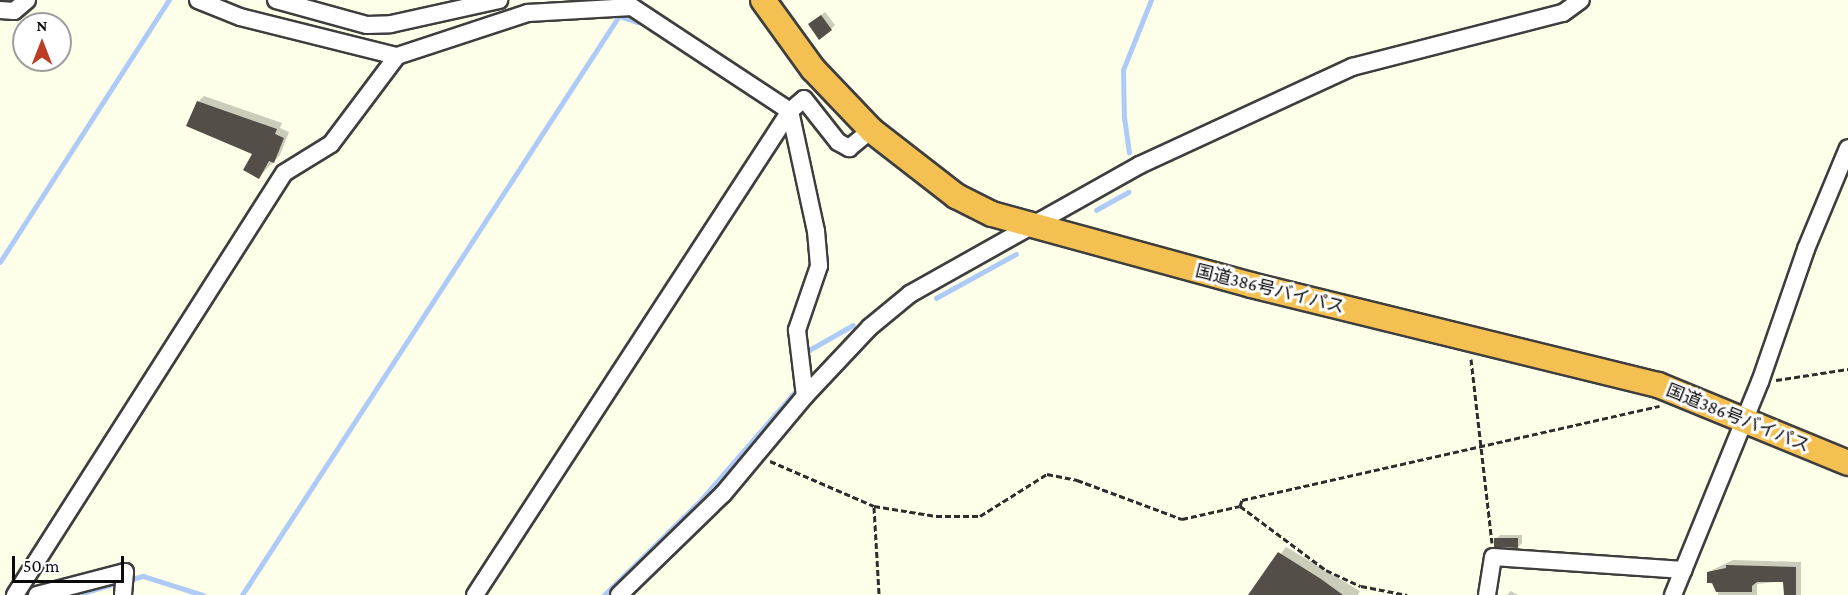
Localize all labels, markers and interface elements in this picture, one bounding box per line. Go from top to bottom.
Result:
north arrow [12,12,72,72]
text: N [37,17,47,34]
street label: 国道386号バイパス [1193,260,1347,318]
street label: 国道386号バイパス [1663,379,1813,457]
scale bar [15,544,128,582]
text: 50 m [23,556,60,576]

